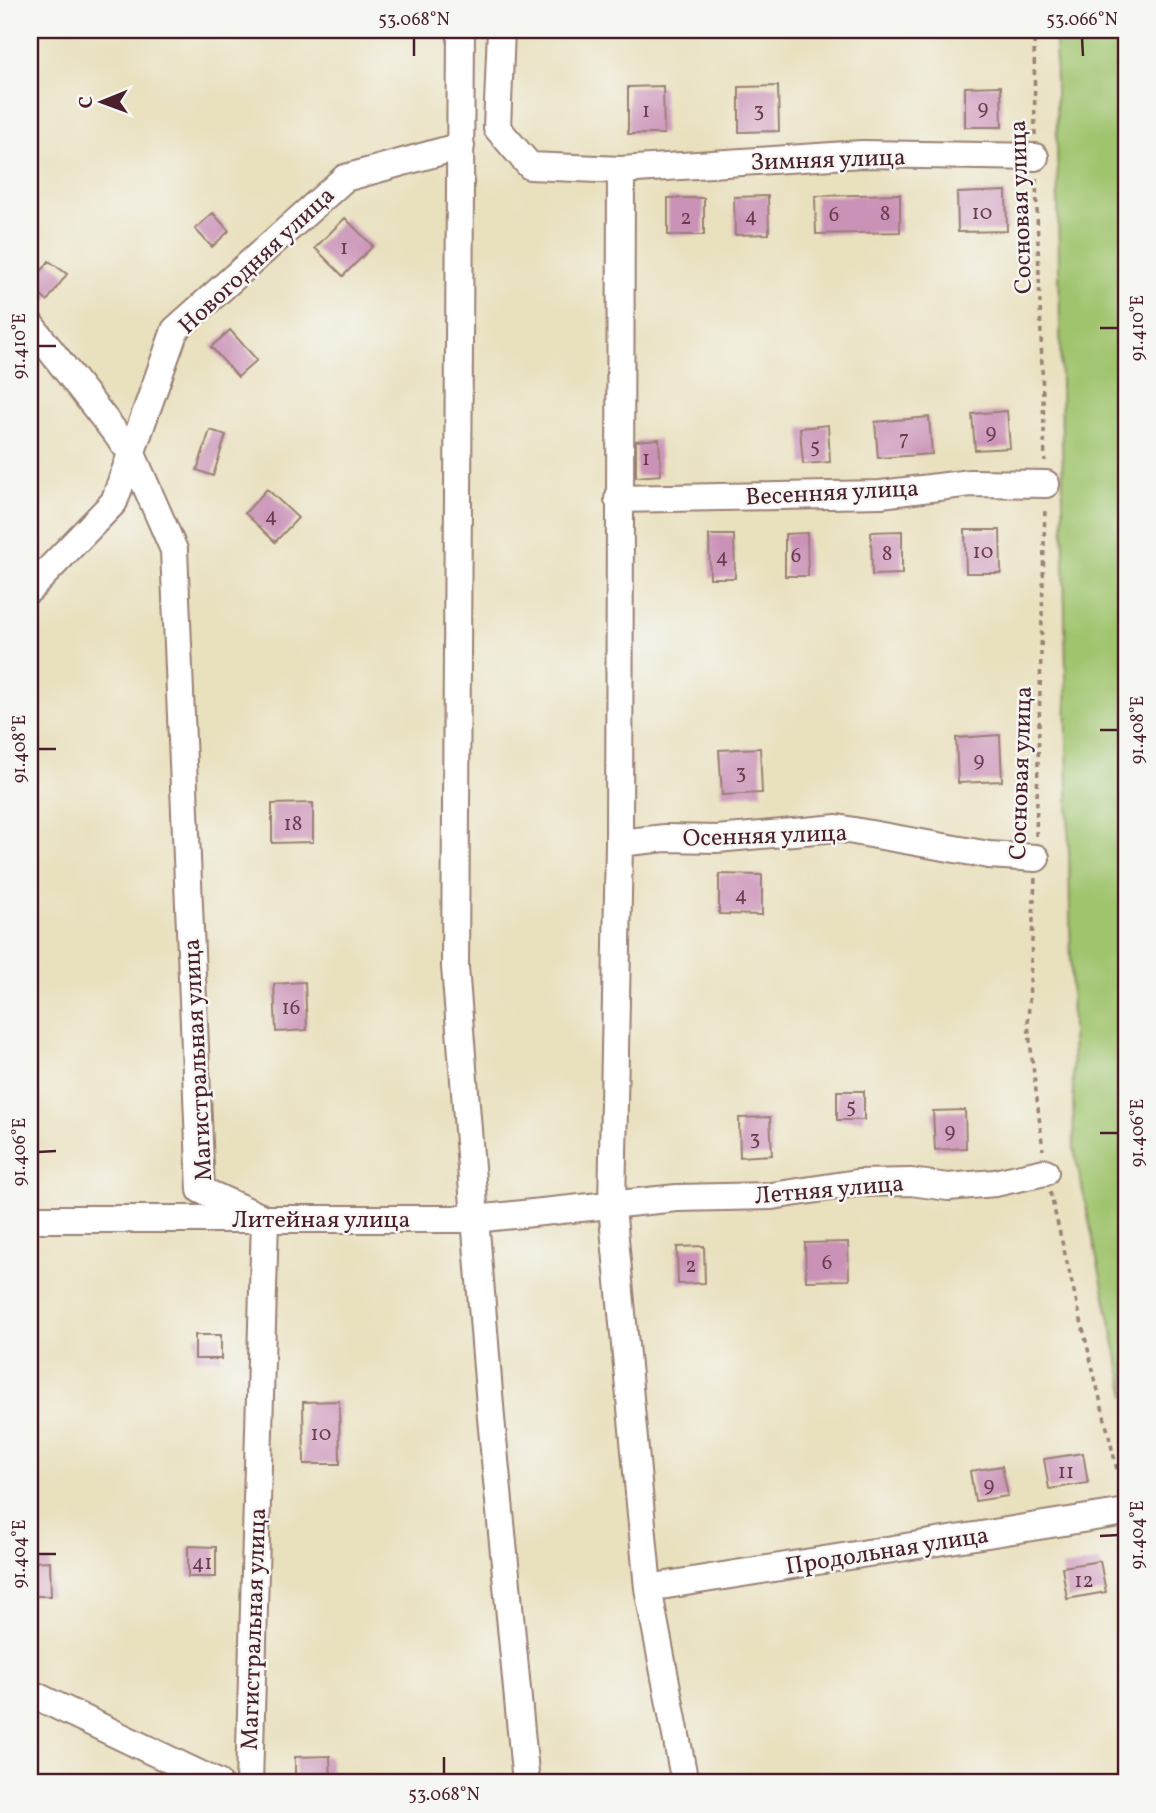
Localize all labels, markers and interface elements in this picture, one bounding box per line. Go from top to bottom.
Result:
text: 53.068°N [378,8,450,33]
text: 53.066°N [1046,8,1118,33]
north arrow [66,66,136,136]
house number: 9 [978,94,989,123]
text: С [74,96,100,109]
house number: 3 [754,96,764,125]
house number: 1 [642,97,650,126]
street label: Сосновая улица [1002,119,1042,295]
street label: Зимняя улица [750,141,906,181]
street label: Новогодняя улица [172,180,343,343]
house number: 10 [972,199,992,228]
house number: 8 [880,200,890,229]
house number: 6 [829,201,839,230]
house number: 4 [745,202,757,231]
house number: 2 [680,204,692,233]
house number: 1 [340,234,348,263]
text: 91.410°E [1126,295,1151,361]
text: 91.410°E [8,313,33,379]
house number: 9 [986,418,997,447]
house number: 7 [899,425,909,454]
house number: 5 [810,432,820,461]
house number: 1 [642,445,650,474]
street label: Весенняя улица [745,472,920,516]
house number: 4 [265,502,277,531]
house number: 10 [973,538,993,567]
house number: 8 [882,540,892,569]
house number: 6 [791,542,801,571]
house number: 4 [716,543,728,572]
street label: Сосновая улица [1002,685,1042,861]
text: 91.408°E [1126,696,1151,764]
text: 91.408°E [8,715,33,783]
house number: 9 [974,746,985,775]
house number: 3 [736,758,746,787]
house number: 18 [284,810,302,839]
street label: Осенняя улица [682,817,848,857]
house number: 4 [735,881,747,910]
street label: Магистральная улица [176,938,222,1182]
house number: 16 [282,994,300,1023]
house number: 5 [846,1092,856,1121]
text: 91.406°E [1126,1098,1151,1167]
text: 91.406°E [8,1117,33,1186]
house number: 9 [945,1117,956,1146]
house number: 3 [750,1124,760,1153]
street label: Летняя улица [753,1168,905,1214]
street label: Литейная улица [232,1204,410,1238]
house number: 6 [822,1249,832,1278]
house number: 2 [685,1252,697,1281]
house number: 10 [311,1420,331,1449]
house number: 11 [1058,1458,1074,1487]
house number: 9 [984,1471,995,1500]
text: 91.404°E [1126,1500,1151,1570]
street label: Магистральная улица [234,1507,276,1751]
text: 91.404°E [8,1519,33,1589]
street label: Продольная улица [783,1519,991,1585]
house number: 41 [192,1549,212,1578]
house number: 12 [1074,1567,1094,1596]
text: 53.068°N [408,1783,480,1808]

